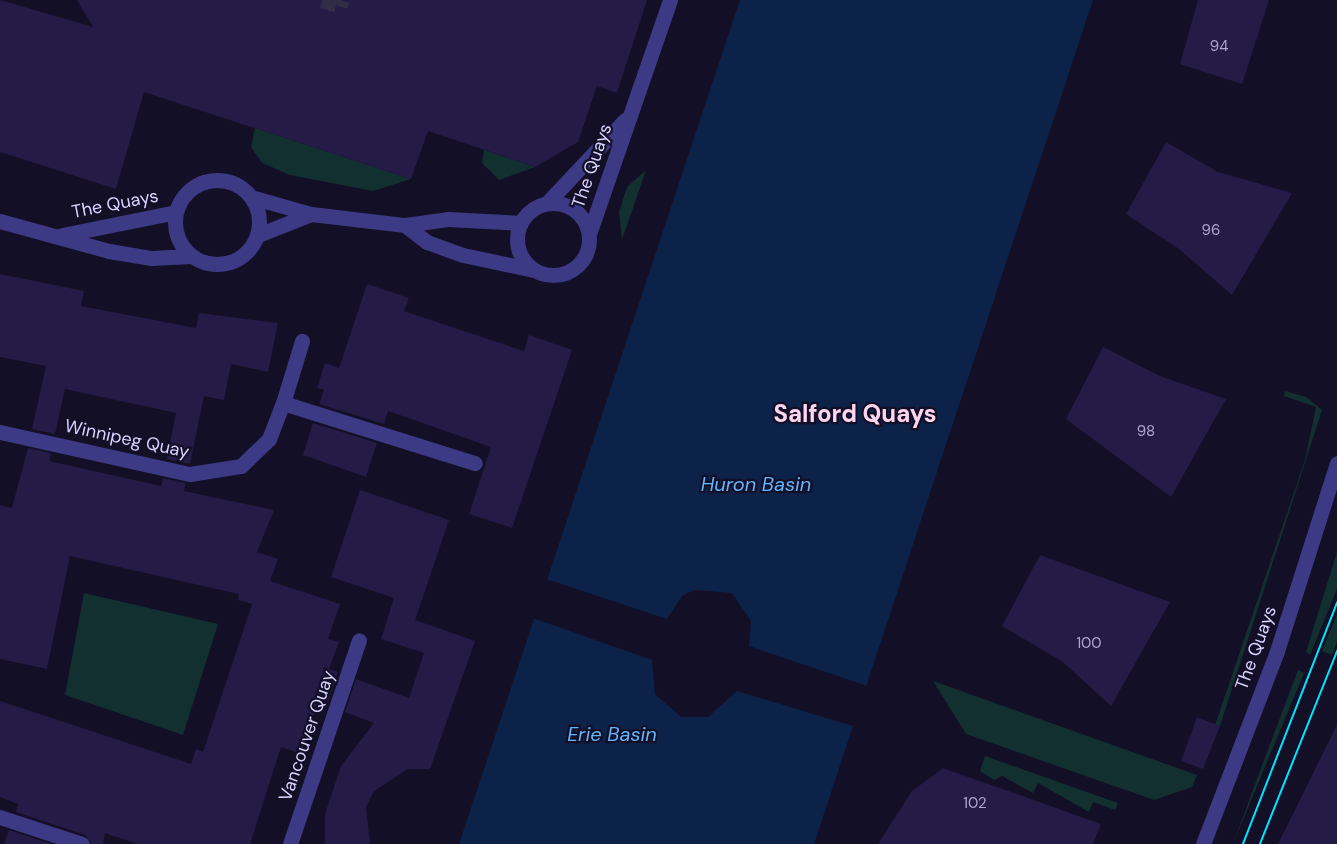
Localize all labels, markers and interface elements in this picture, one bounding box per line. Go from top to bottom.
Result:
house number: 94 [1210,38,1228,56]
street label: The Quays [568,121,616,211]
street label: The Quays [70,185,160,223]
house number: 96 [1202,222,1220,240]
district label: Salford Quays [774,400,936,428]
street label: Winnipeg Quay [63,415,191,463]
house number: 98 [1137,423,1155,441]
water label: Huron Basin [701,472,811,496]
street label: The Quays [1231,603,1281,693]
house number: 100 [1076,635,1102,653]
street label: Vancouver Quay [274,668,340,804]
water label: Erie Basin [567,722,657,746]
house number: 102 [963,795,987,813]

